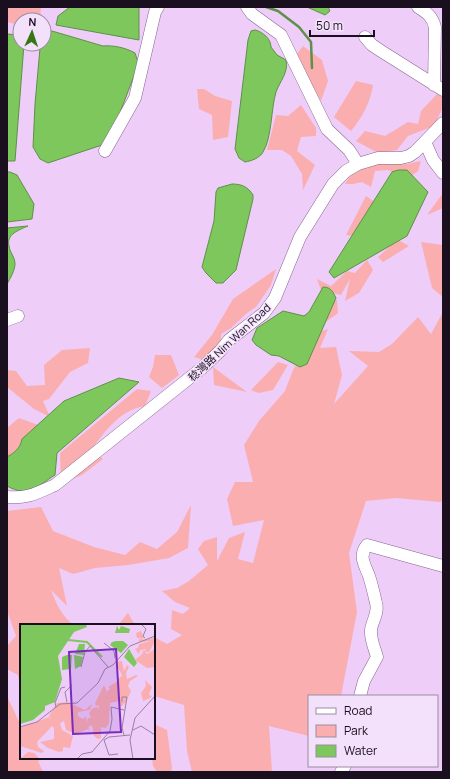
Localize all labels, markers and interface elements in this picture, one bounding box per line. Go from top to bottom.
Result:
north arrow [12,12,52,52]
scale bar [310,12,374,38]
text: N [28,14,37,29]
text: 50 m [316,17,343,34]
street label: 稔灣路 Nim Wan Road [185,300,273,384]
inset map [20,624,155,759]
legend [308,695,438,767]
text: Road [344,702,372,719]
text: Park [344,722,369,739]
text: Water [344,742,378,759]

